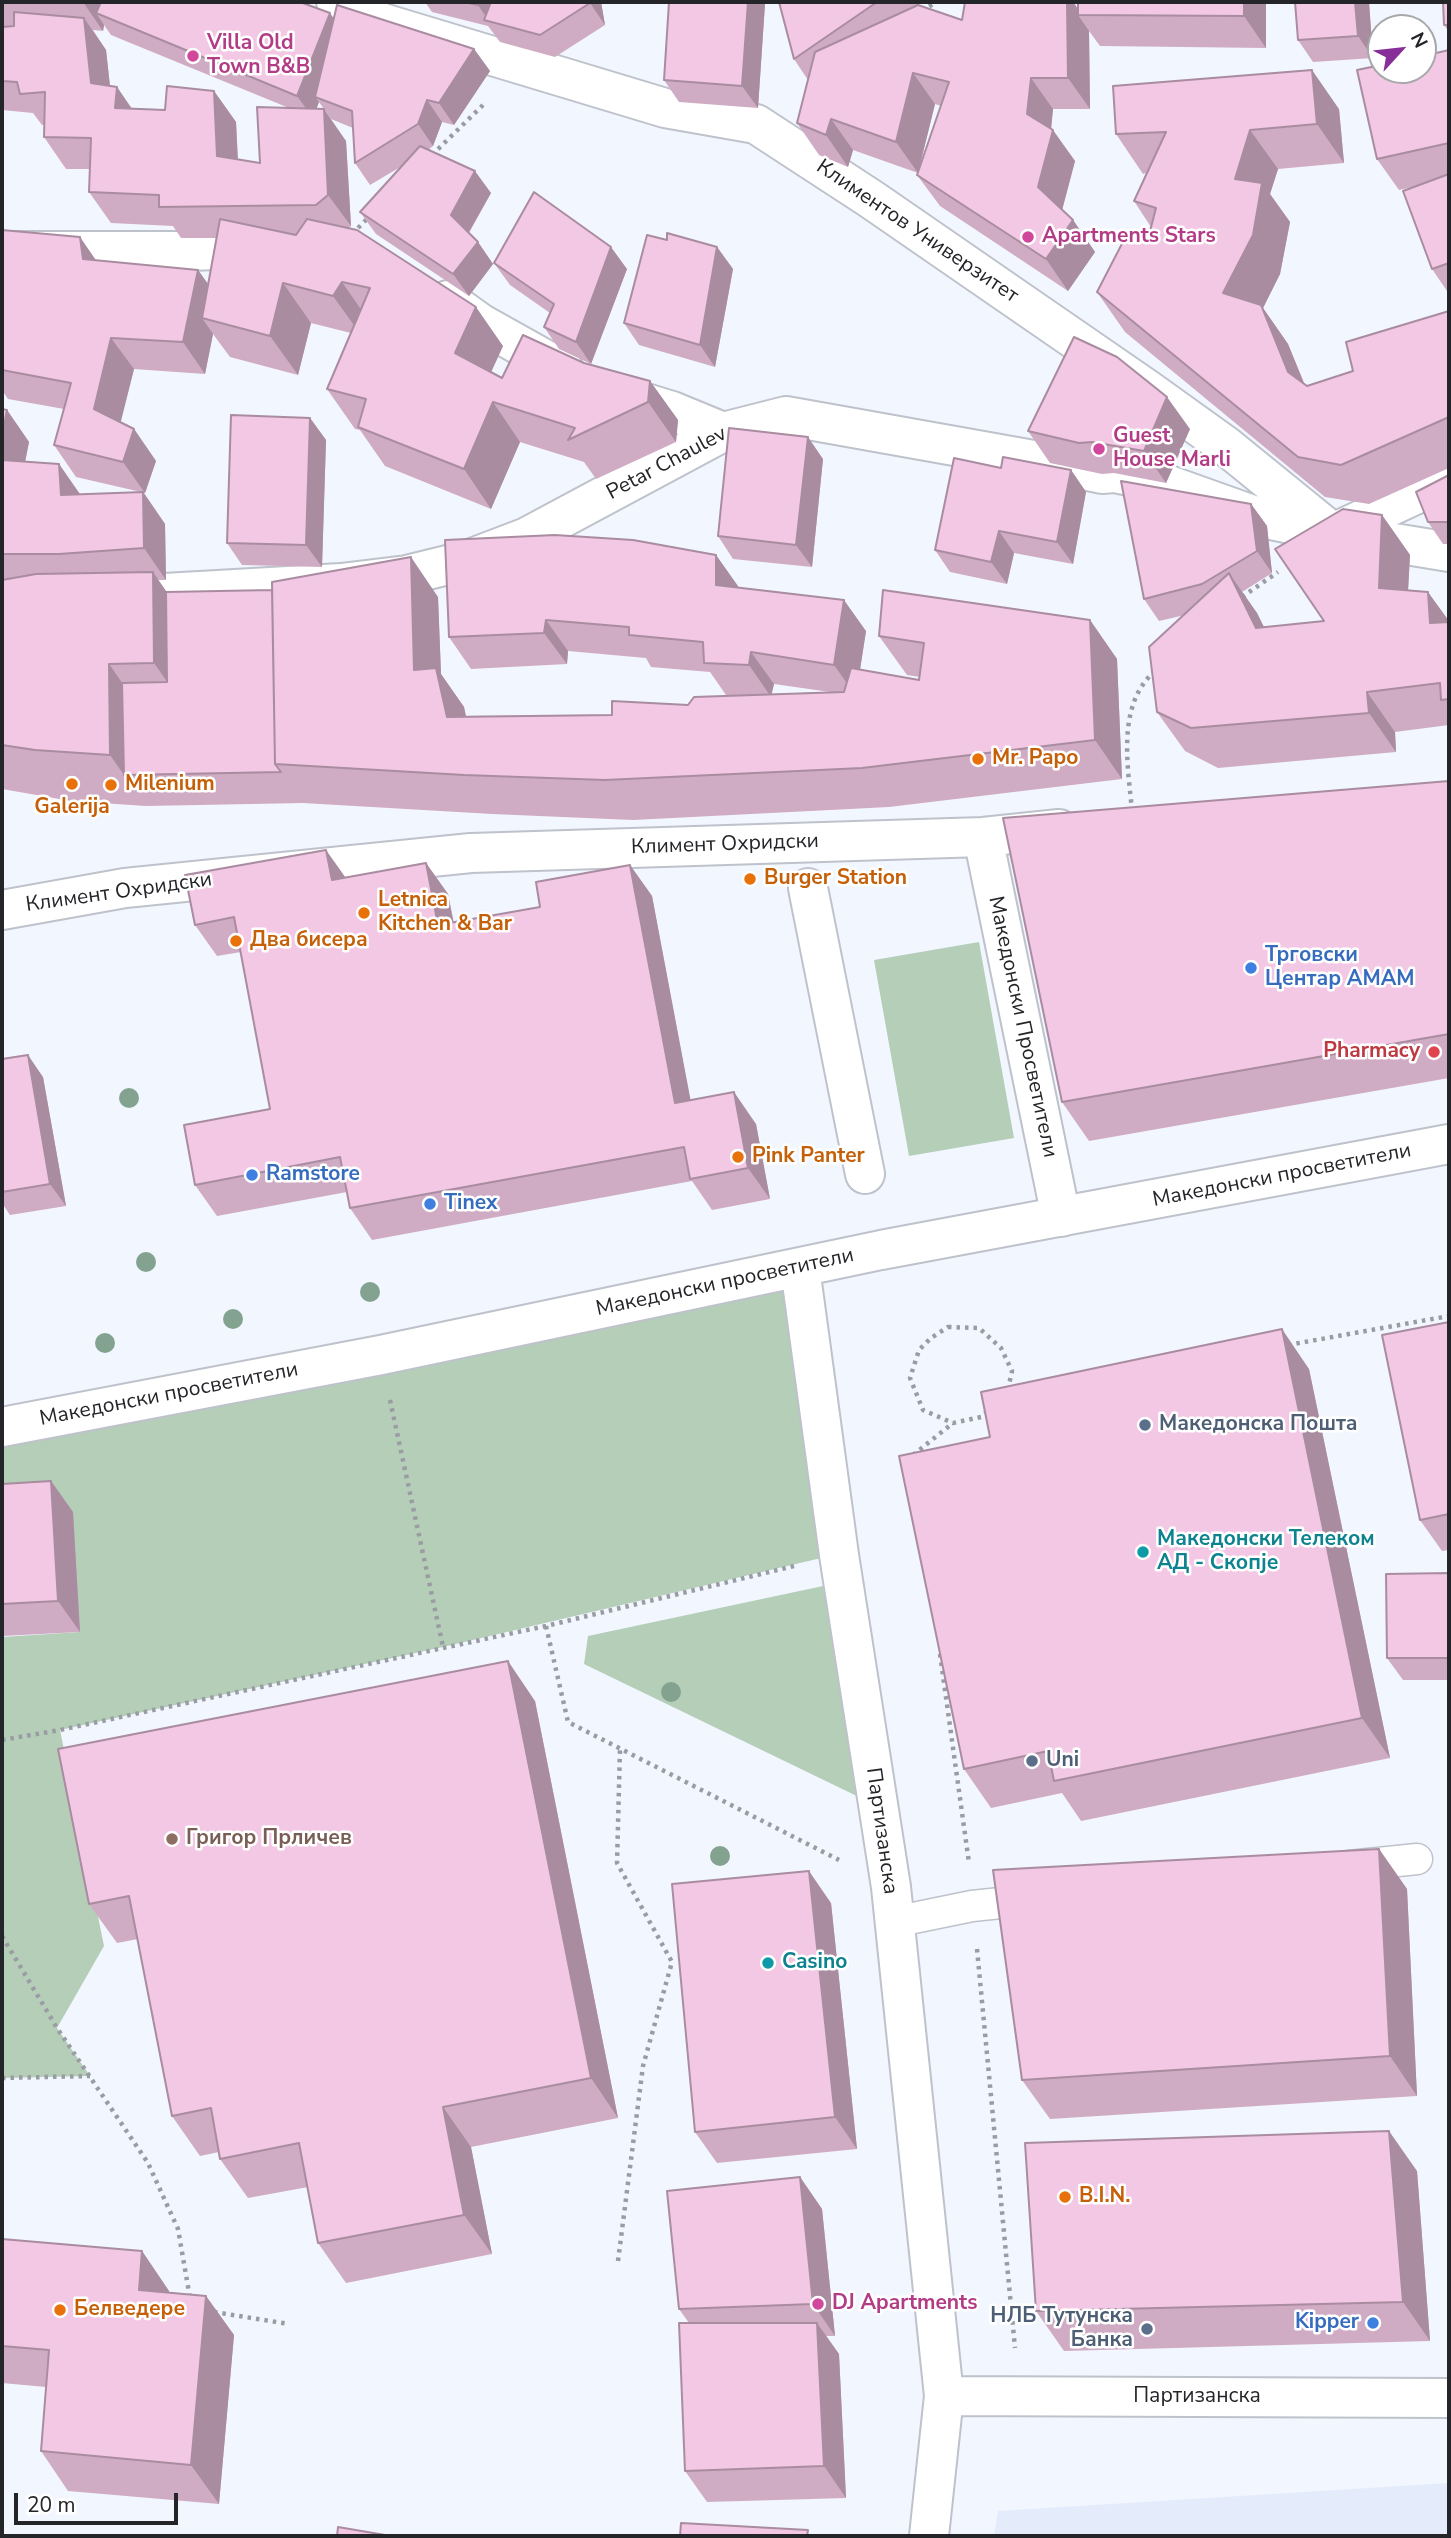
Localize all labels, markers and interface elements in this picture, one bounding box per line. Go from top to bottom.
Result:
north arrow [1367,14,1437,84]
text: N [1404,28,1434,53]
place label: Villa Old Town B&B [207,31,310,81]
marker: Villa Old Town B&B [185,48,201,64]
street label: Климентов Универзитет [811,155,1023,309]
place label: Apartments Stars [1042,224,1216,250]
marker: Apartments Stars [1020,229,1036,245]
street label: Petar Chaulev [603,422,731,506]
place label: Guest House Marli [1113,424,1231,474]
marker: Guest House Marli [1091,441,1107,457]
place label: Mr. Papo [992,746,1078,772]
marker: Mr. Papo [970,751,986,767]
place label: Milenium [125,772,215,798]
marker: Galerija [64,776,80,792]
marker: Milenium [103,777,119,793]
place label: Galerija [34,795,110,821]
street label: Климент Охридски [631,829,819,861]
place label: Burger Station [764,866,907,892]
street label: Климент Охридски [24,867,214,919]
marker: Burger Station [742,871,758,887]
place label: Letnica Kitchen & Bar [378,888,512,938]
street label: Македонски Просветители [982,894,1062,1160]
marker: Letnica Kitchen & Bar [356,905,372,921]
place label: Два бисера [250,928,368,954]
marker: Два бисера [228,933,244,949]
place label: Трговски Центар АМАМ [1265,943,1414,993]
marker: Трговски Центар АМАМ [1243,960,1259,976]
place label: Pharmacy [1323,1039,1420,1065]
marker: Pharmacy [1426,1044,1442,1060]
street label: Македонски просветители [1151,1139,1413,1213]
place label: Pink Panter [752,1144,865,1170]
marker: Pink Panter [730,1149,746,1165]
place label: Ramstore [266,1162,360,1188]
marker: Ramstore [244,1167,260,1183]
place label: Tinex [444,1191,497,1217]
marker: Tinex [422,1196,438,1212]
street label: Македонски просветители [594,1243,856,1323]
street label: Македонски просветители [38,1358,300,1432]
place label: Македонска Пошта [1159,1412,1358,1438]
marker: Македонска Пошта [1137,1417,1153,1433]
place label: Македонски Телеком АД - Скопје [1157,1527,1375,1577]
marker: Македонски Телеком АД - Скопје [1135,1544,1151,1560]
place label: Uni [1046,1748,1079,1774]
marker: Uni [1024,1753,1040,1769]
street label: Партизанска [860,1766,902,1896]
place label: Григор Прличев [186,1826,352,1852]
marker: Григор Прличев [164,1831,180,1847]
place label: Casino [782,1950,847,1976]
marker: Casino [760,1955,776,1971]
place label: B.I.N. [1079,2184,1131,2210]
marker: B.I.N. [1057,2189,1073,2205]
place label: DJ Apartments [832,2291,977,2317]
marker: DJ Apartments [810,2296,826,2312]
place label: Белведере [74,2297,185,2323]
marker: Белведере [52,2302,68,2318]
place label: НЛБ Тутунска Банка [990,2304,1133,2354]
place label: Kipper [1295,2310,1359,2336]
marker: Kipper [1365,2315,1381,2331]
marker: НЛБ Тутунска Банка [1139,2321,1155,2337]
street label: Партизанска [1133,2384,1261,2410]
scale bar [18,2478,182,2522]
text: 20 m [27,2491,76,2519]

